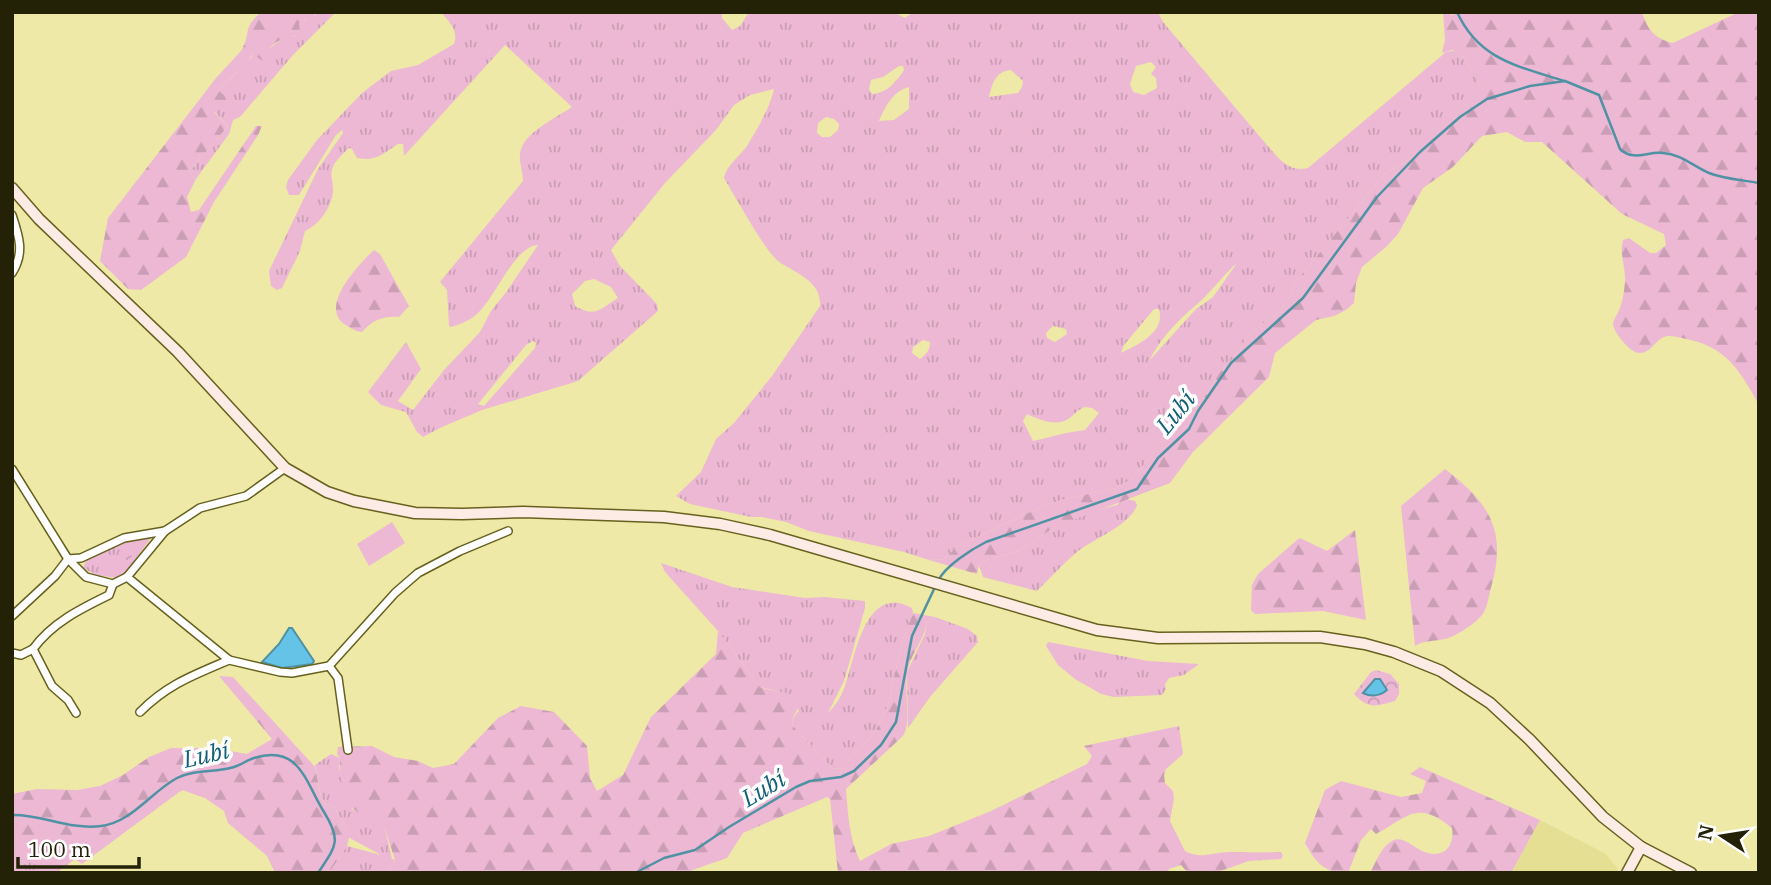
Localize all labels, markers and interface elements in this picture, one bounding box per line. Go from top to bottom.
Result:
water label: Lubí [1147,383,1203,441]
water label: Lubí [179,733,234,775]
water label: Lubí [734,761,793,814]
north arrow [1687,801,1757,871]
text: N [1692,823,1719,842]
scale bar [18,826,138,870]
text: 100 m [28,835,91,863]

